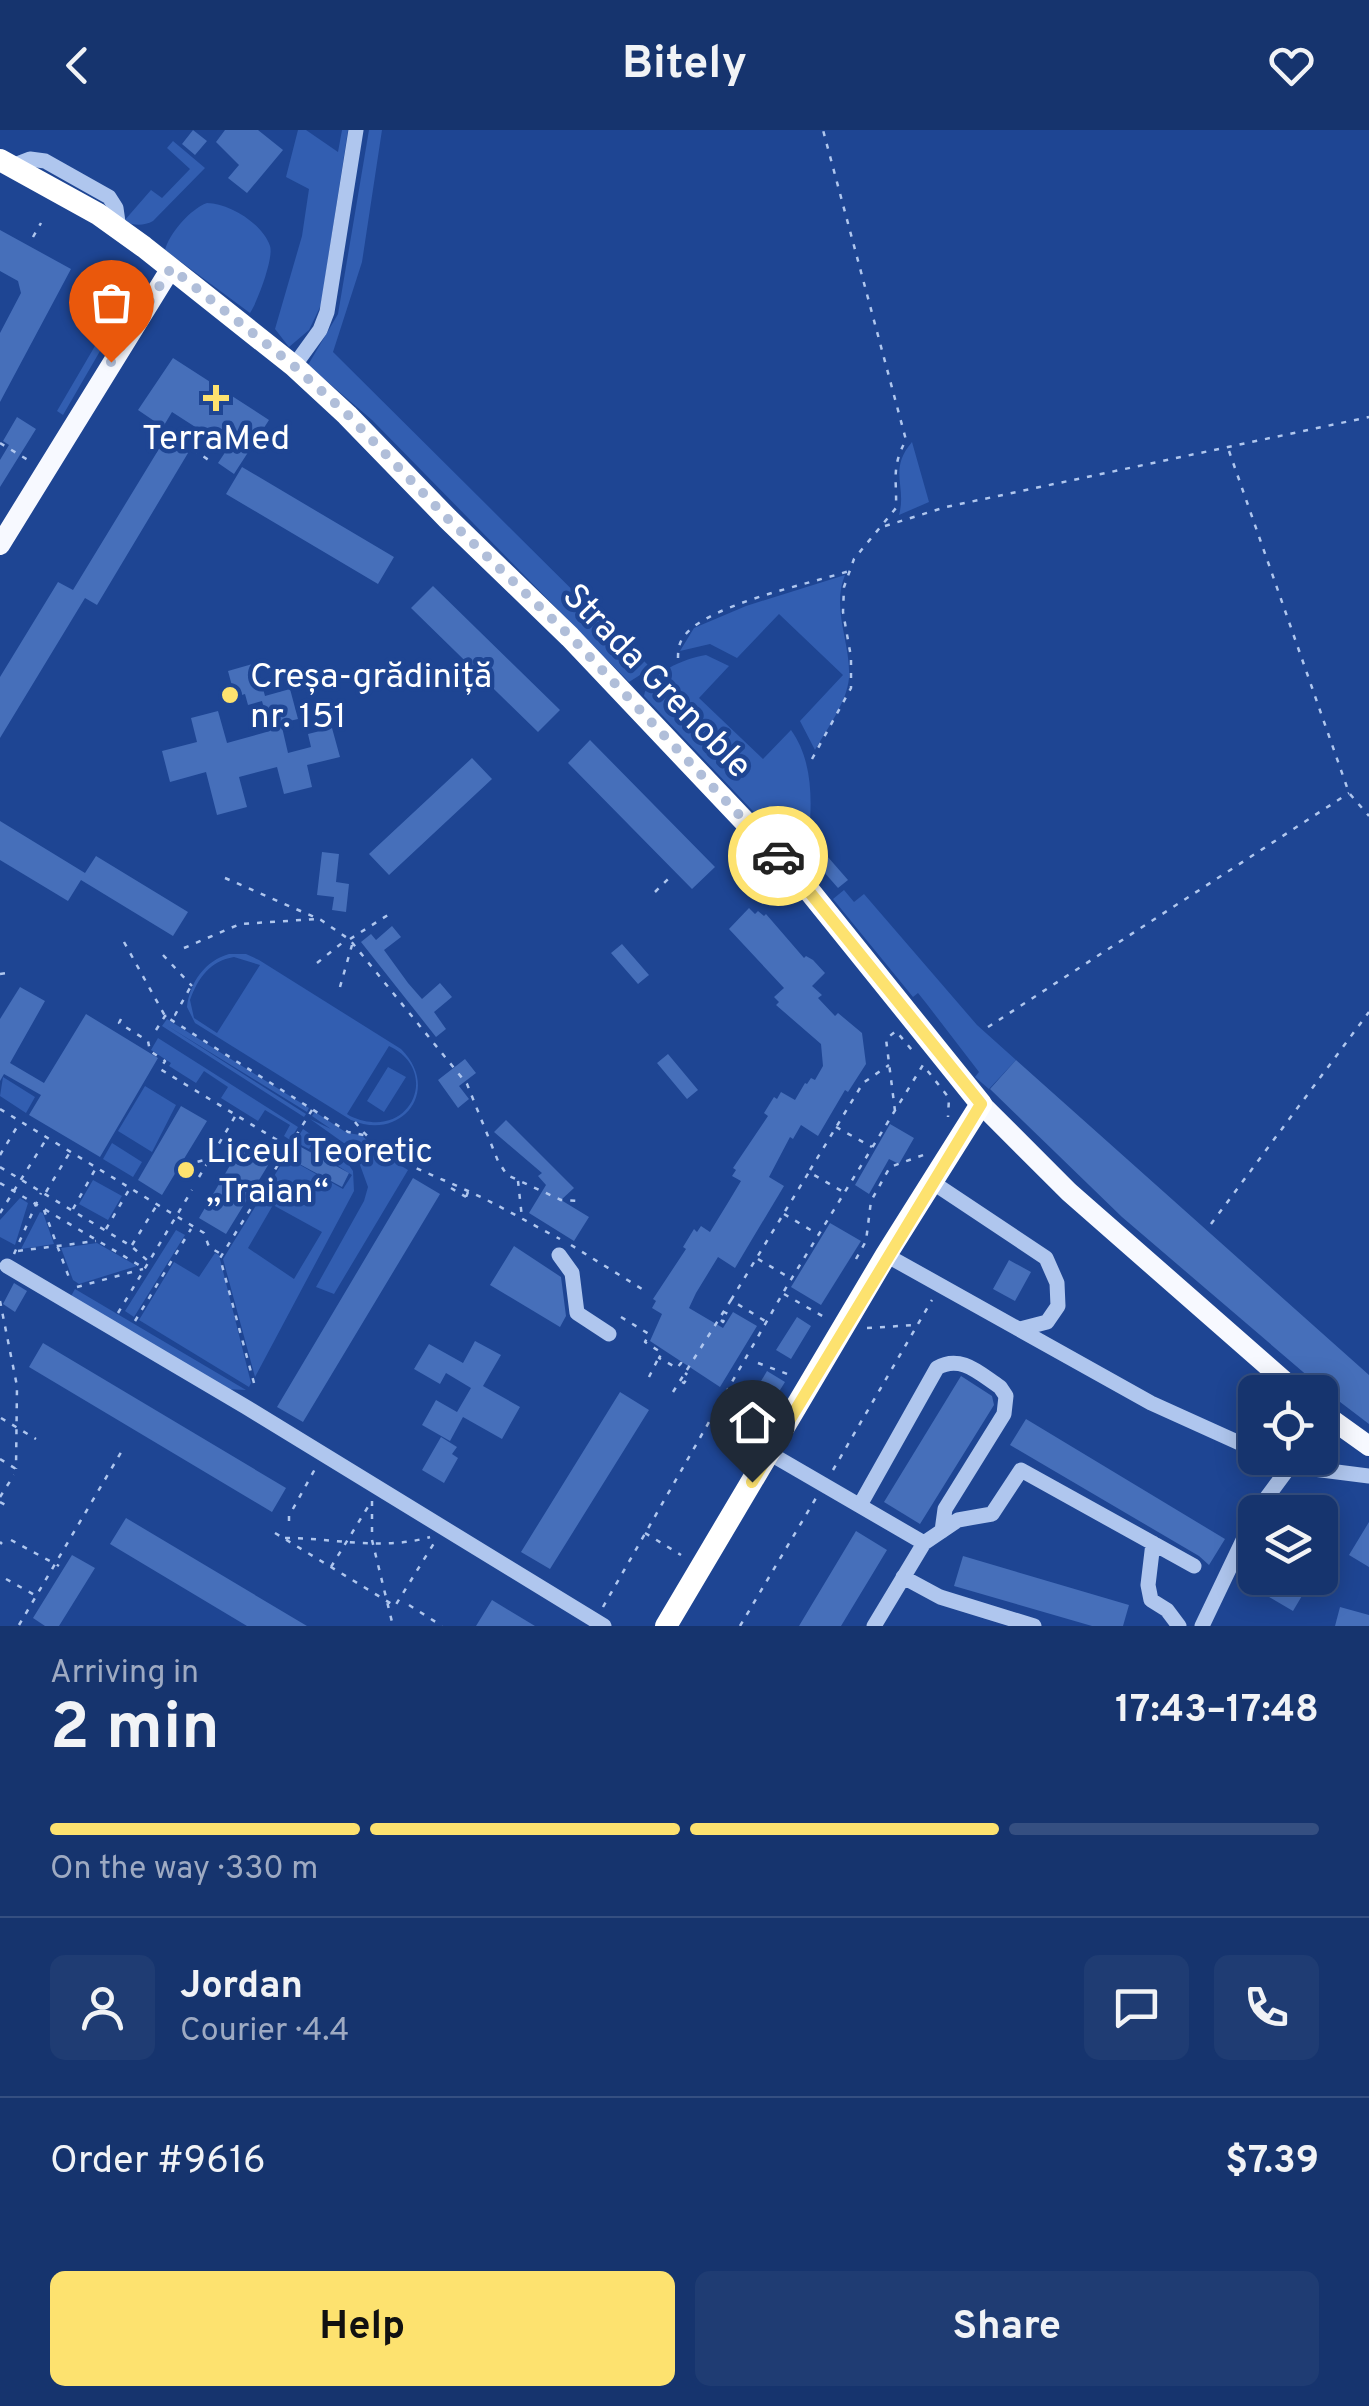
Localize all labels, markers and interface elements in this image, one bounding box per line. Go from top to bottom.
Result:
text: Bitely [622,37,747,94]
icon: back [50,38,105,93]
icon: heart [1264,38,1319,93]
pin [69,260,154,363]
icon: bag [84,275,139,330]
marker: TerraMed [203,385,229,411]
place label: TerraMed [142,418,290,462]
street label: Strada Grenoble [552,575,760,789]
place label: Creșa-grădiniță nr. 151 [250,656,492,740]
marker: Creșa-grădiniță nr. 151 [219,684,241,706]
courier [728,806,828,906]
icon: car [751,829,806,884]
place label: Liceul Teoretic „Traian“ [206,1131,433,1215]
marker: Liceul Teoretic „Traian“ [175,1159,197,1181]
map controls [1238,1375,1338,1595]
button: locate [1238,1375,1338,1475]
pin [710,1380,795,1483]
icon: home [725,1395,780,1450]
button: layers [1238,1495,1338,1595]
text: Arriving in [50,1654,199,1694]
text: 17:43–17:48 [1115,1687,1319,1736]
text: 2 min [50,1690,220,1772]
text: On the way · 330 m [50,1850,318,1890]
button: person [50,1955,155,2060]
button: chat [1084,1955,1189,2060]
button: phone [1214,1955,1319,2060]
text: Jordan [180,1963,303,2012]
text: Courier · 4.4 [180,2012,349,2052]
text: Order #9616 [50,2138,266,2187]
text: $7.39 [1225,2138,1319,2187]
button: Help [50,2271,675,2386]
button: Share [695,2271,1319,2386]

